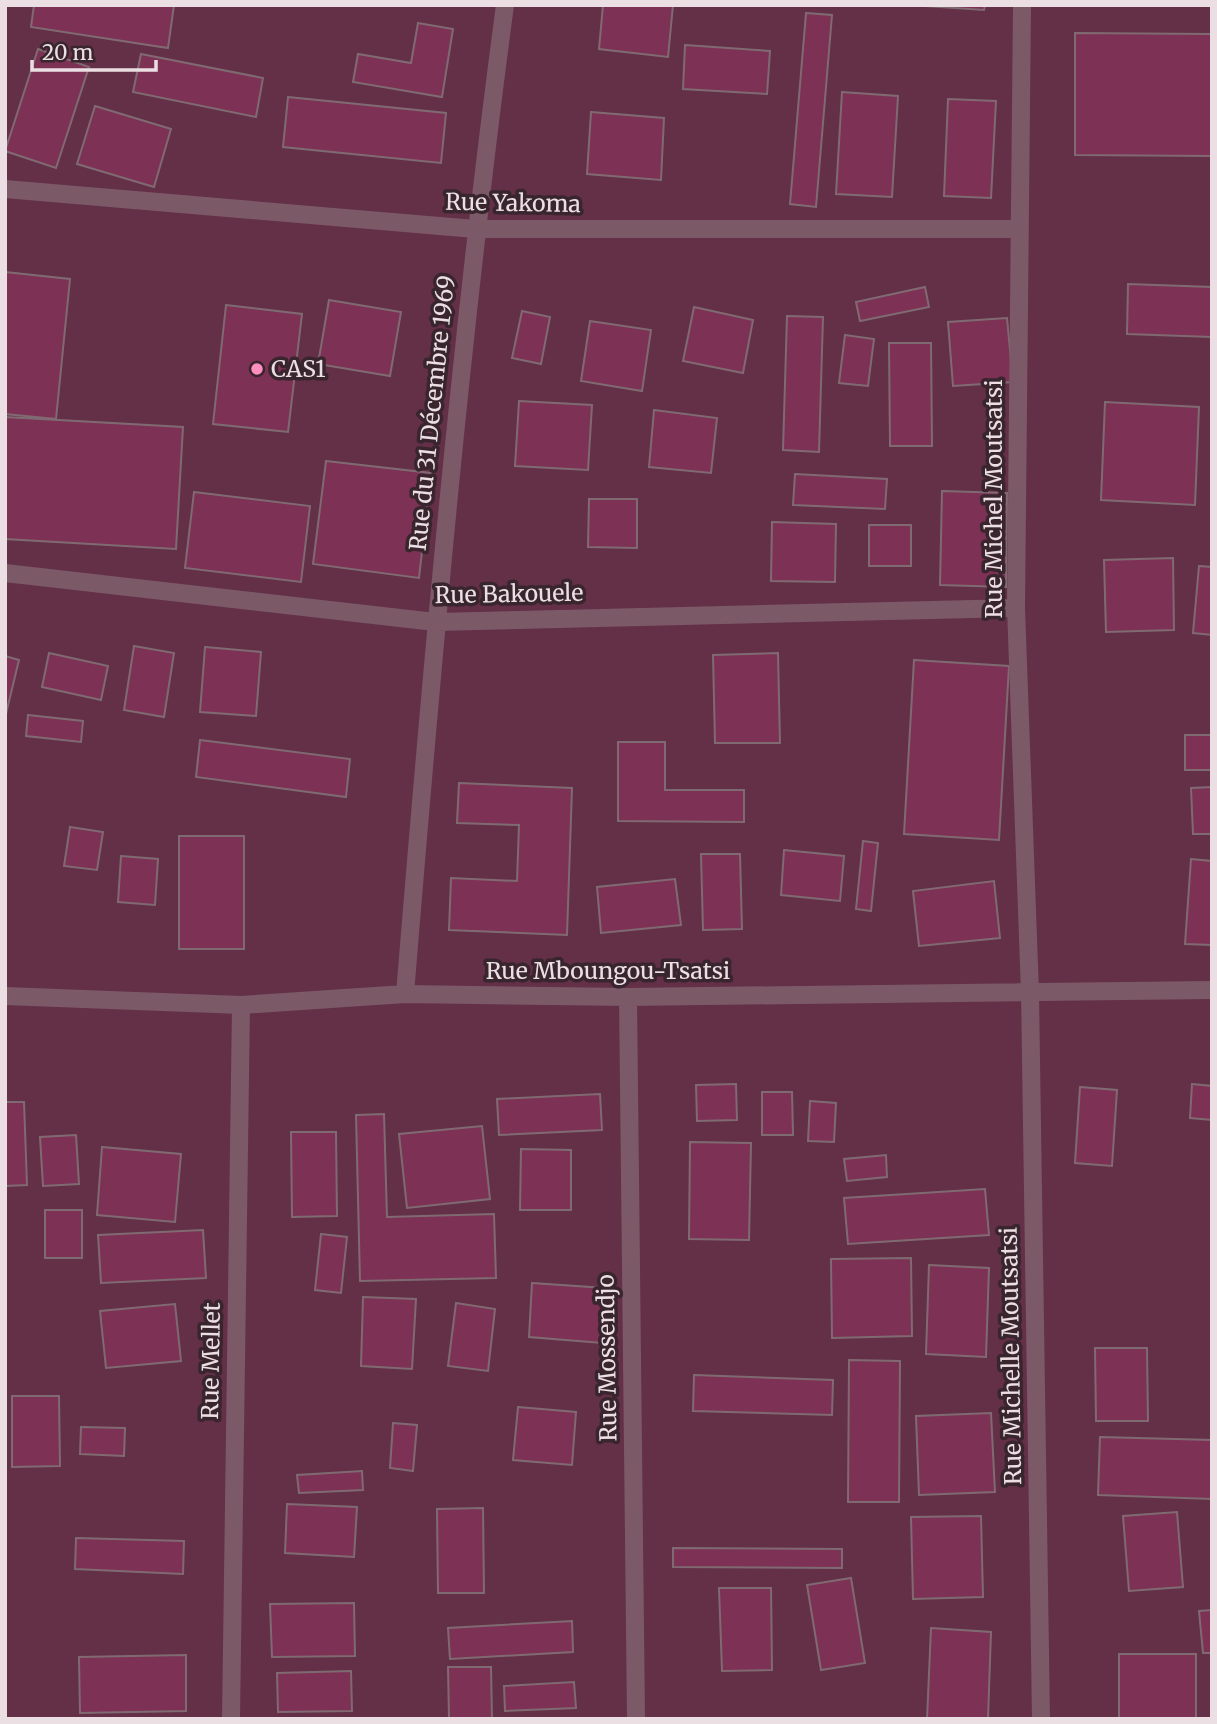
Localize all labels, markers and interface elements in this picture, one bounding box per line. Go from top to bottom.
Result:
scale bar [32,28,156,72]
text: 20 m [42,39,94,66]
street label: Rue Yakoma [445,187,581,218]
street label: Rue du 31 Décembre 1969 [403,274,460,552]
place label: CAS1 [271,354,326,383]
marker: CAS1 [249,361,265,377]
street label: Rue Michel Moutsatsi [979,379,1008,619]
street label: Rue Bakouele [434,578,584,609]
street label: Rue Mboungou-Tsatsi [486,956,730,985]
street label: Rue Michelle Moutsatsi [994,1227,1027,1485]
street label: Rue Mossendjo [591,1274,622,1442]
street label: Rue Mellet [195,1302,226,1420]

